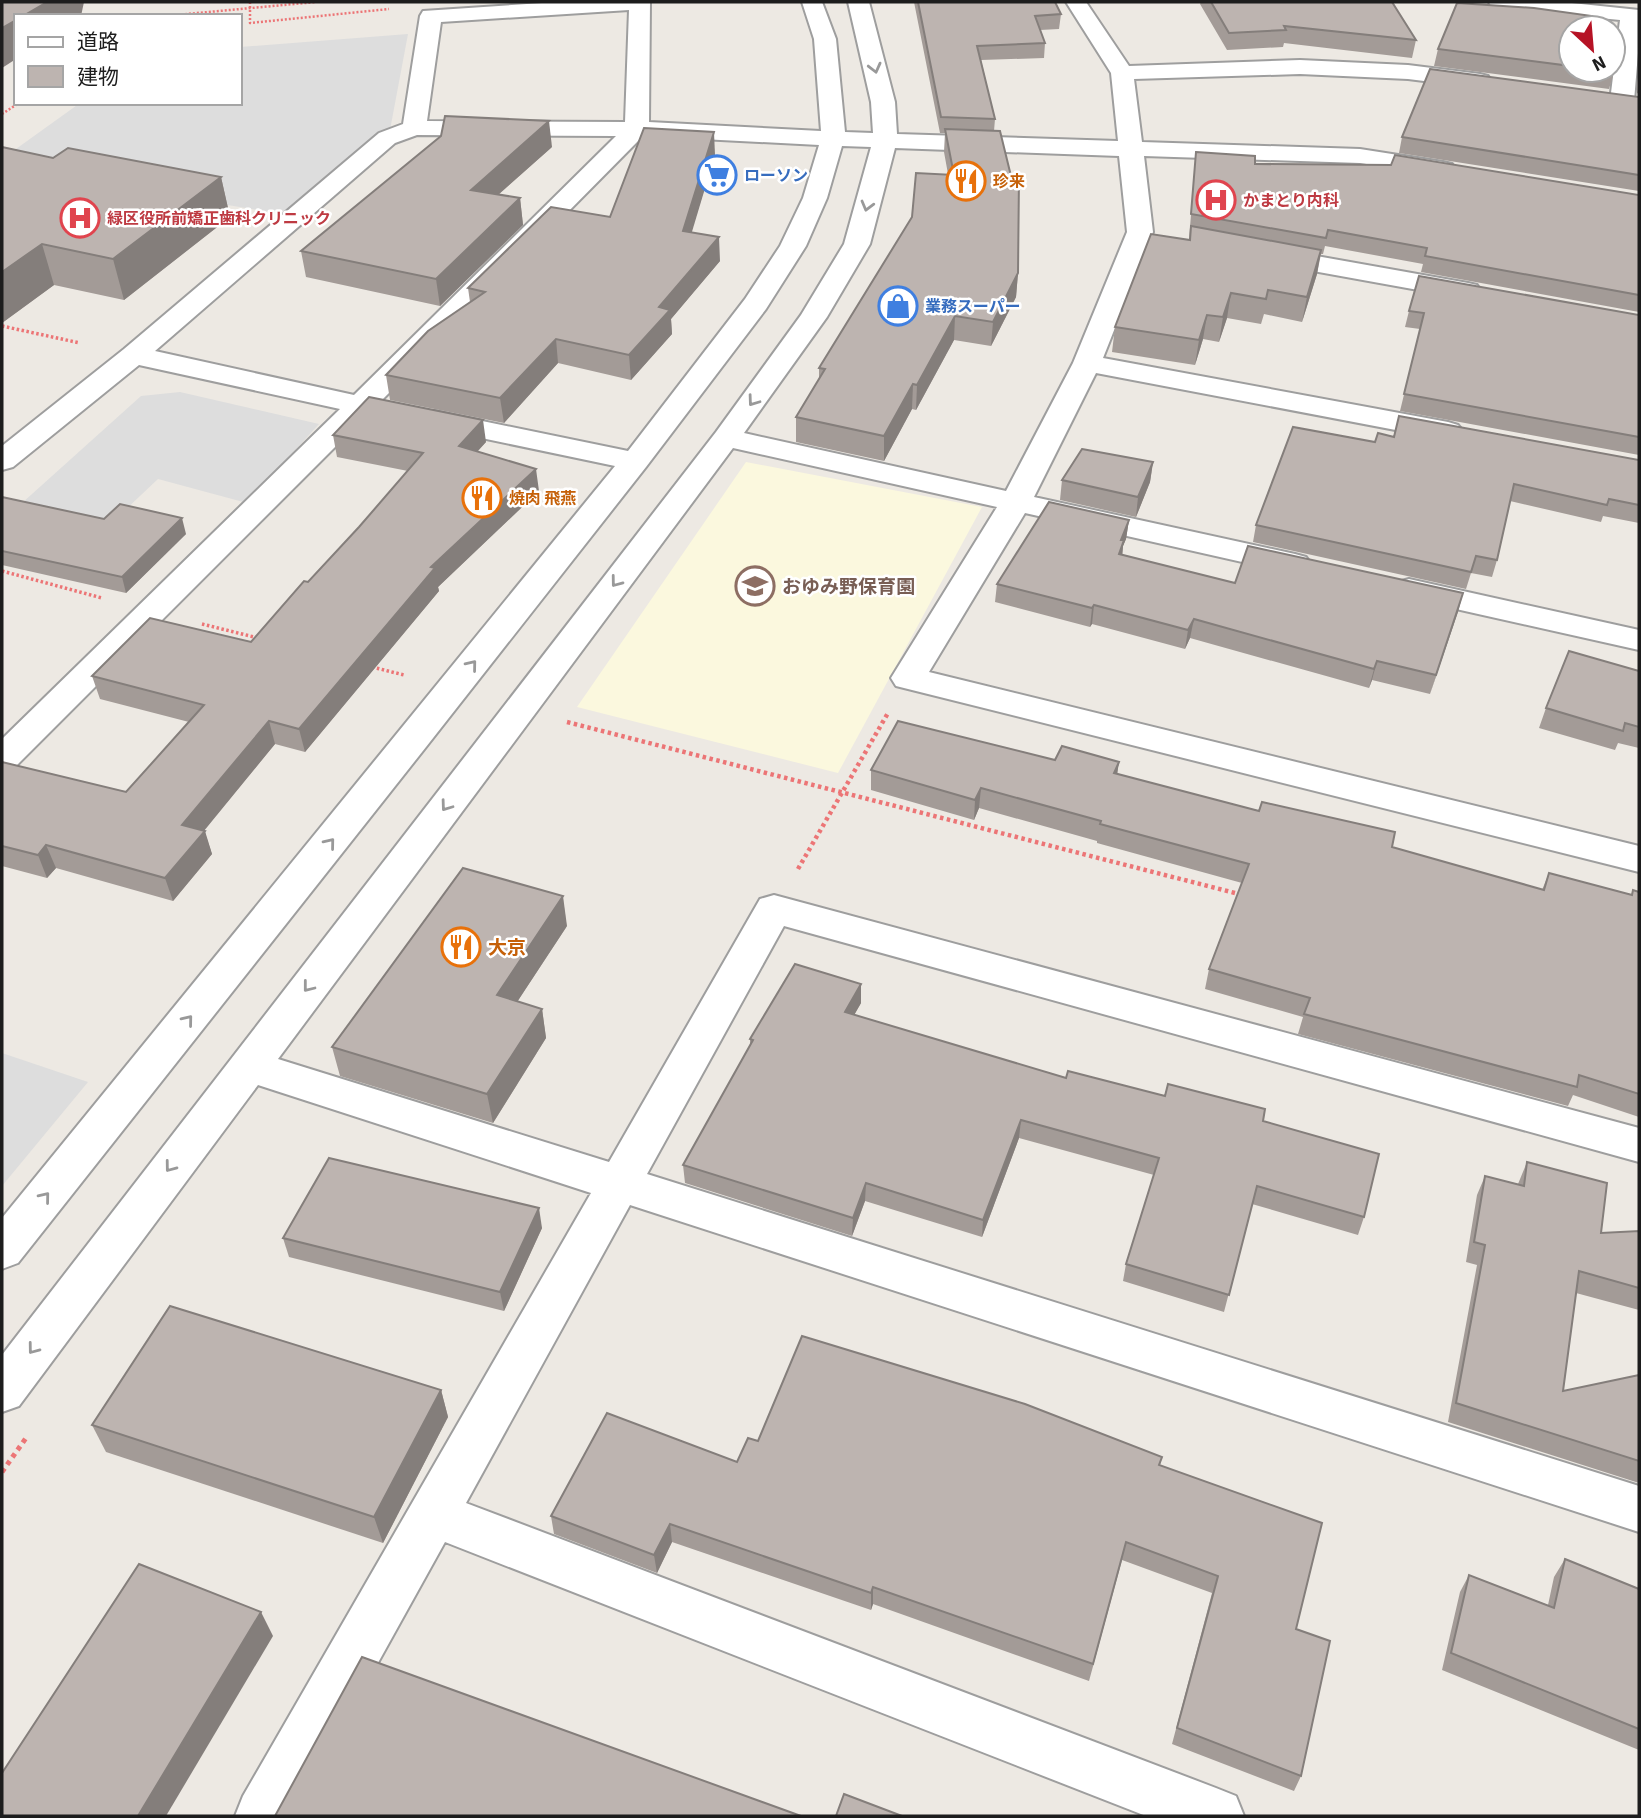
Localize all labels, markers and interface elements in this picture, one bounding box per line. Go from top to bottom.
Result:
legend [14,14,242,105]
north arrow [1557,14,1627,84]
text: 道路 [77,27,119,57]
text: N [1587,48,1610,78]
text: 建物 [77,62,119,92]
one-way arrow [867,62,881,74]
supermarket icon: ローソン [696,154,738,196]
restaurant icon: 珍来 [945,160,987,202]
place label: ローソン [744,165,808,187]
place label: 珍来 [993,171,1025,193]
hospital icon: かまとり内科 [1195,179,1237,221]
place label: かまとり内科 [1243,190,1339,212]
hospital icon: 緑区役所前矯正歯科クリニック [59,197,101,239]
one-way arrow [861,200,876,212]
place label: 緑区役所前矯正歯科クリニック [107,208,331,230]
shop icon: 業務スーパー [877,285,919,327]
place label: 業務スーパー [925,296,1021,318]
one-way arrow [748,393,761,406]
restaurant icon: 焼肉 飛燕 [461,477,503,519]
place label: 焼肉 飛燕 [509,488,576,510]
school or university icon: おゆみ野保育園 [734,565,776,607]
place label: おゆみ野保育園 [782,574,915,601]
one-way arrow [611,575,624,587]
one-way arrow [463,660,476,672]
one-way arrow [442,798,455,811]
one-way arrow [322,839,335,851]
restaurant icon: 大京 [440,926,482,968]
place label: 大京 [488,935,526,962]
one-way arrow [303,979,316,991]
one-way arrow [179,1016,192,1028]
one-way arrow [166,1160,178,1172]
one-way arrow [36,1193,49,1205]
one-way arrow [29,1341,42,1354]

